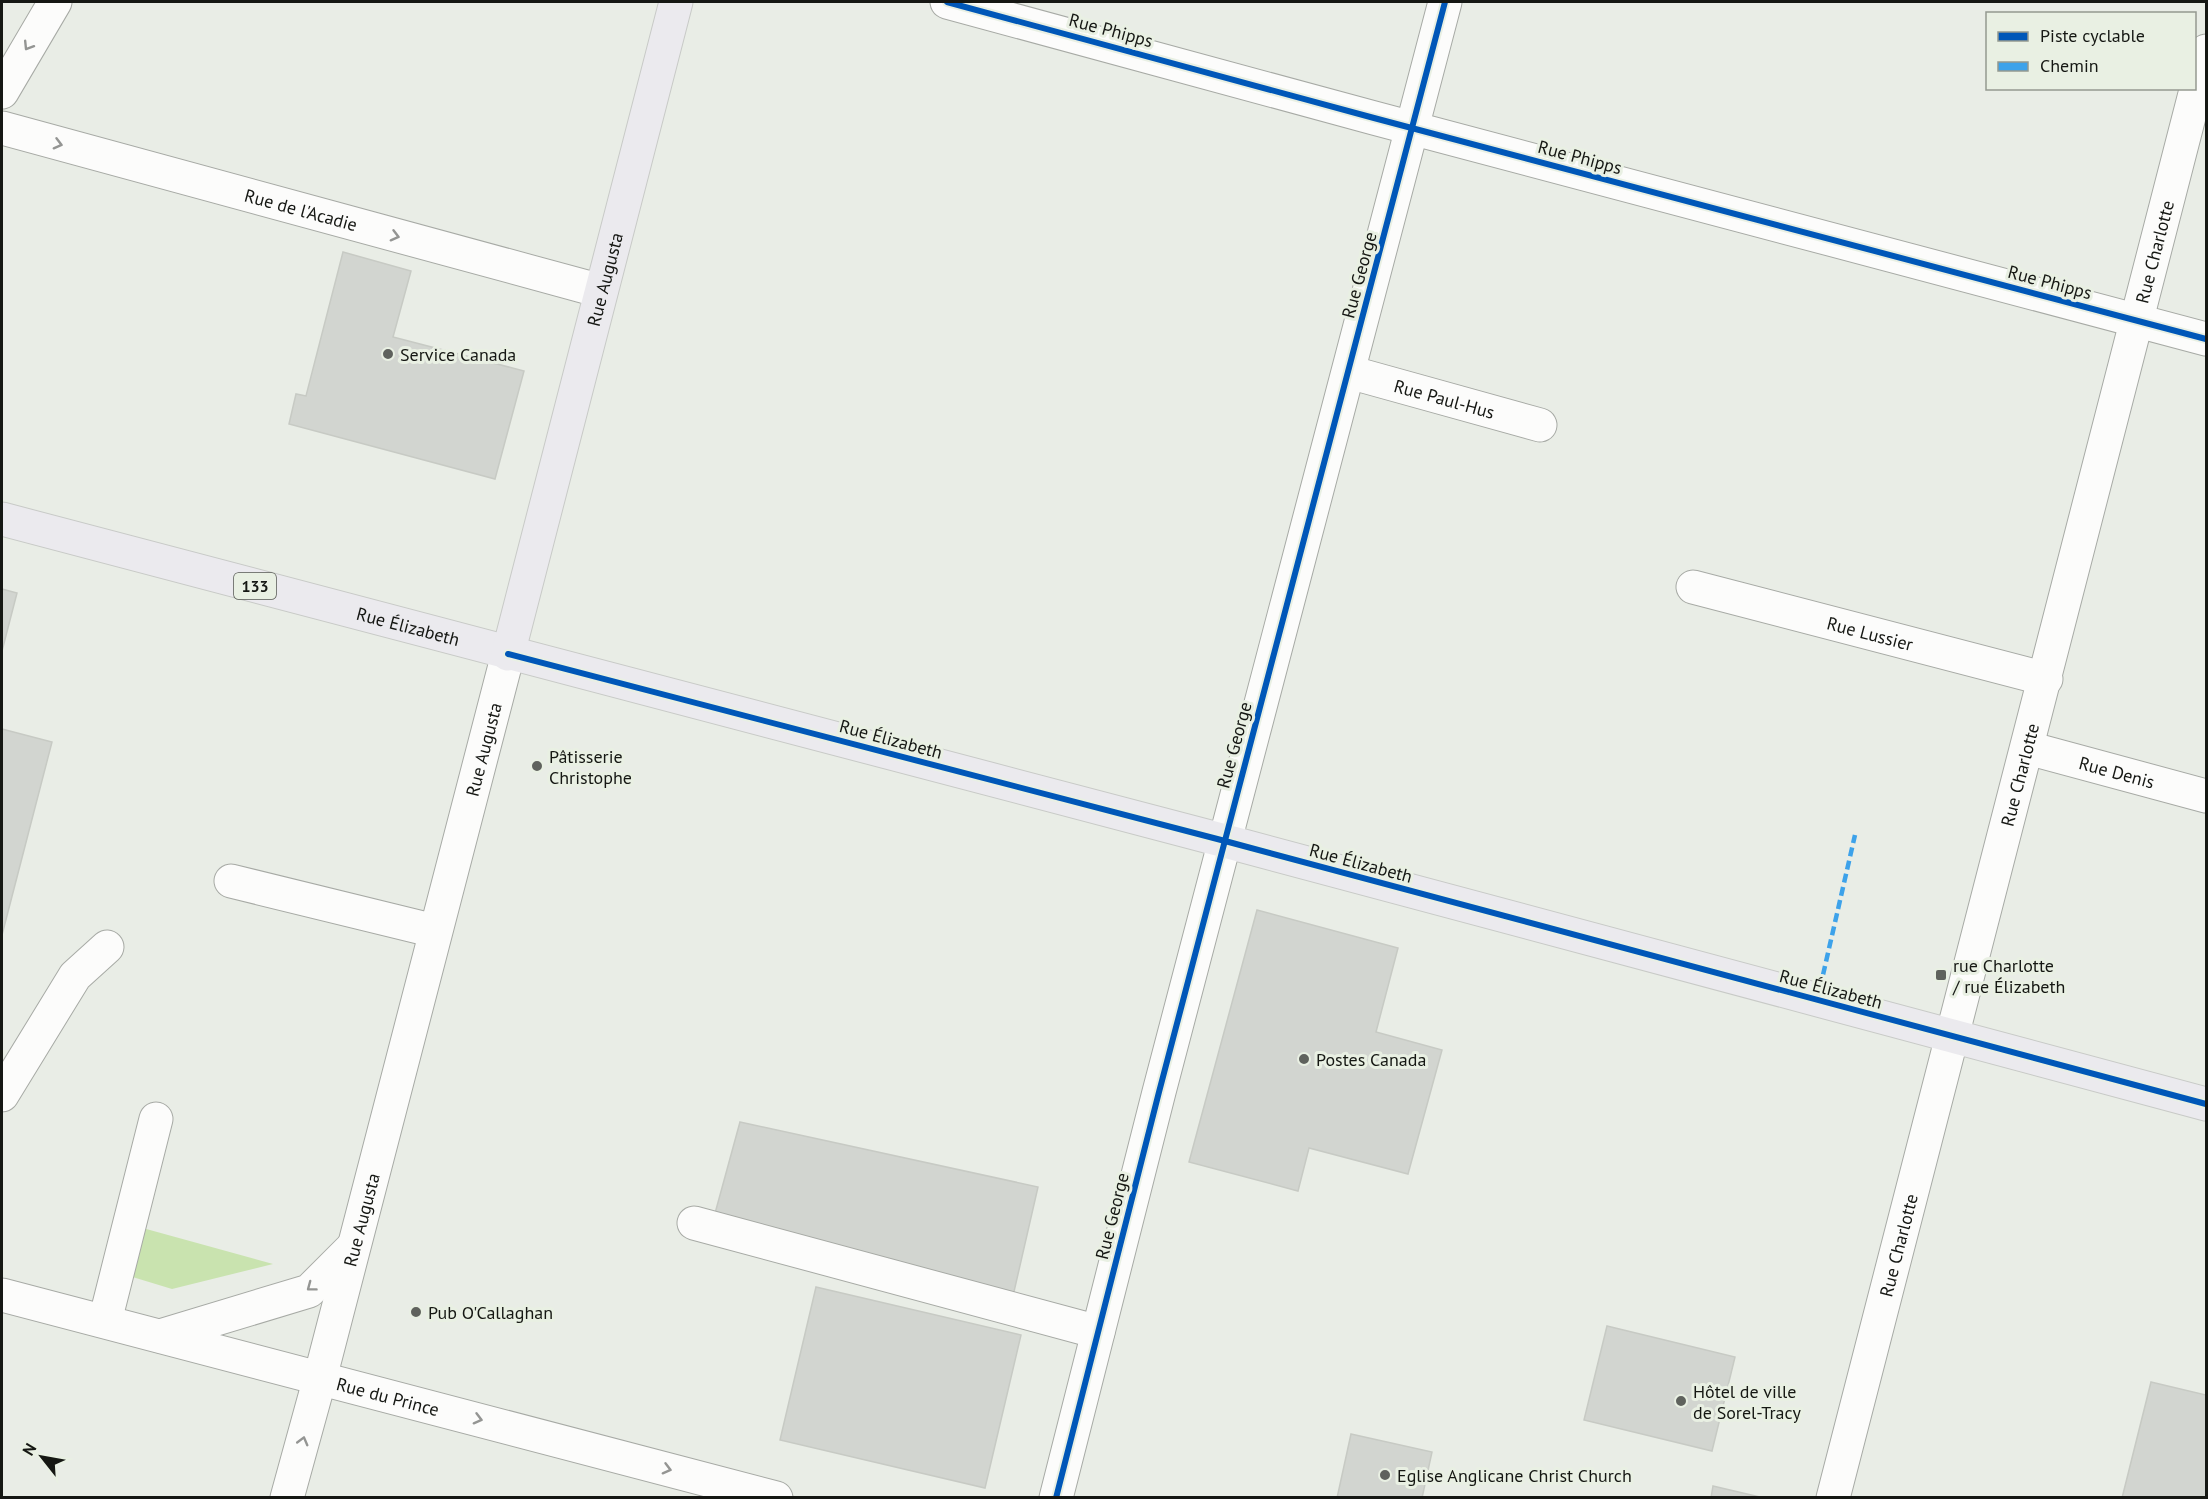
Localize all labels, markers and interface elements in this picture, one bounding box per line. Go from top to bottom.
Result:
street label: Rue Phipps [1067,8,1155,52]
legend [1986,12,2196,90]
text: Piste cyclable [2040,24,2145,47]
one-way arrow [23,40,35,50]
text: Chemin [2040,54,2099,77]
street label: Rue Phipps [1536,135,1624,179]
one-way arrow [52,137,63,149]
street label: Rue de l'Acadie [242,183,360,236]
street label: Rue Charlotte [2130,198,2179,306]
one-way arrow [390,228,400,241]
street label: Rue George [1336,229,1382,321]
street label: Rue Augusta [581,230,628,329]
street label: Rue Phipps [2006,260,2094,304]
place label: Service Canada [400,343,516,366]
marker: Service Canada [381,347,395,361]
street label: Rue Paul-Hus [1391,374,1497,423]
road number: 133 [234,573,276,599]
street label: Rue Élizabeth [354,601,462,651]
street label: Rue Lussier [1825,611,1916,655]
street label: Rue George [1211,699,1257,791]
street label: Rue Augusta [460,700,506,799]
street label: Rue Élizabeth [837,714,945,764]
street label: Rue Charlotte [1995,721,2044,829]
place label: Pâtisserie Christophe [549,745,632,789]
street label: Rue Denis [2076,751,2157,793]
marker: Pâtisserie Christophe [530,759,544,773]
street label: Rue Élizabeth [1307,838,1415,888]
place label: rue Charlotte / rue Élizabeth [1952,954,2065,998]
street label: Rue Élizabeth [1777,964,1885,1014]
marker: rue Charlotte / rue Élizabeth [1934,968,1948,982]
place label: Postes Canada [1316,1048,1426,1071]
marker: Postes Canada [1297,1052,1311,1066]
street label: Rue Augusta [338,1170,384,1269]
street label: Rue George [1090,1170,1134,1262]
street label: Rue Charlotte [1874,1191,1922,1299]
one-way arrow [307,1280,318,1291]
place label: Pub O'Callaghan [428,1301,553,1324]
marker: Pub O'Callaghan [409,1305,423,1319]
street label: Rue du Prince [334,1372,442,1421]
place label: Hôtel de ville de Sorel-Tracy [1693,1380,1801,1424]
marker: Hôtel de ville de Sorel-Tracy [1674,1394,1688,1408]
one-way arrow [473,1412,483,1425]
north arrow [12,1427,72,1487]
one-way arrow [295,1436,308,1446]
text: N [18,1440,40,1459]
one-way arrow [661,1462,672,1474]
place label: Eglise Anglicane Christ Church [1397,1464,1632,1487]
marker: Eglise Anglicane Christ Church [1378,1468,1392,1482]

